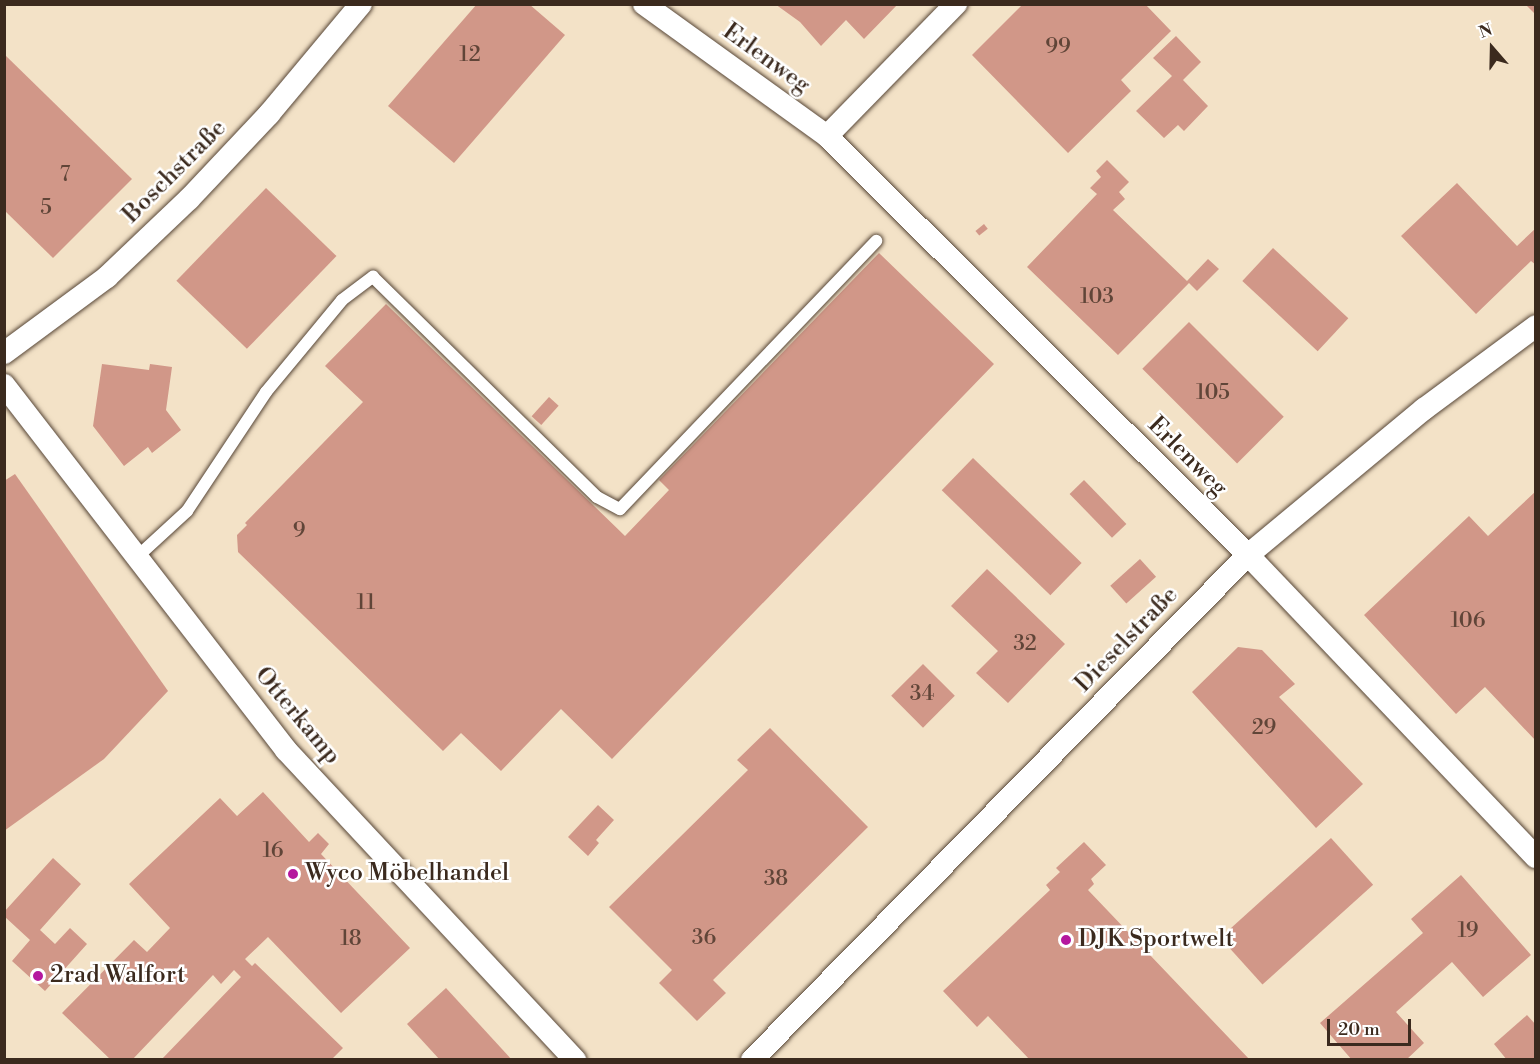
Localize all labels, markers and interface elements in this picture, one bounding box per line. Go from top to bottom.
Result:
street label: Erlenweg [717,18,815,100]
north arrow [1462,18,1522,78]
text: N [1476,20,1495,43]
house number: 99 [1045,34,1071,60]
house number: 12 [459,42,481,68]
street label: Boschstraße [117,114,233,230]
house number: 7 [60,162,70,188]
house number: 5 [40,195,52,221]
house number: 103 [1080,284,1114,310]
house number: 105 [1196,380,1230,406]
street label: Erlenweg [1141,411,1233,503]
house number: 9 [293,518,305,544]
street label: Dieselstraße [1070,581,1184,699]
house number: 11 [357,590,375,616]
house number: 106 [1450,608,1486,634]
house number: 32 [1013,631,1037,657]
street label: Otterkamp [248,662,346,770]
house number: 34 [910,681,934,707]
house number: 29 [1252,715,1276,741]
house number: 16 [262,838,284,864]
place label: Wyco Möbelhandel [305,860,509,888]
house number: 38 [764,866,788,892]
marker: Wyco Möbelhandel [286,867,300,881]
house number: 19 [1457,918,1479,944]
house number: 36 [692,925,716,951]
house number: 18 [340,926,362,952]
place label: DJK Sportwelt [1078,926,1234,954]
marker: DJK Sportwelt [1059,933,1073,947]
place label: 2rad Walfort [50,962,185,990]
marker: 2rad Walfort [31,969,45,983]
scale bar [1330,1007,1414,1045]
text: 20 m [1338,1018,1380,1041]

